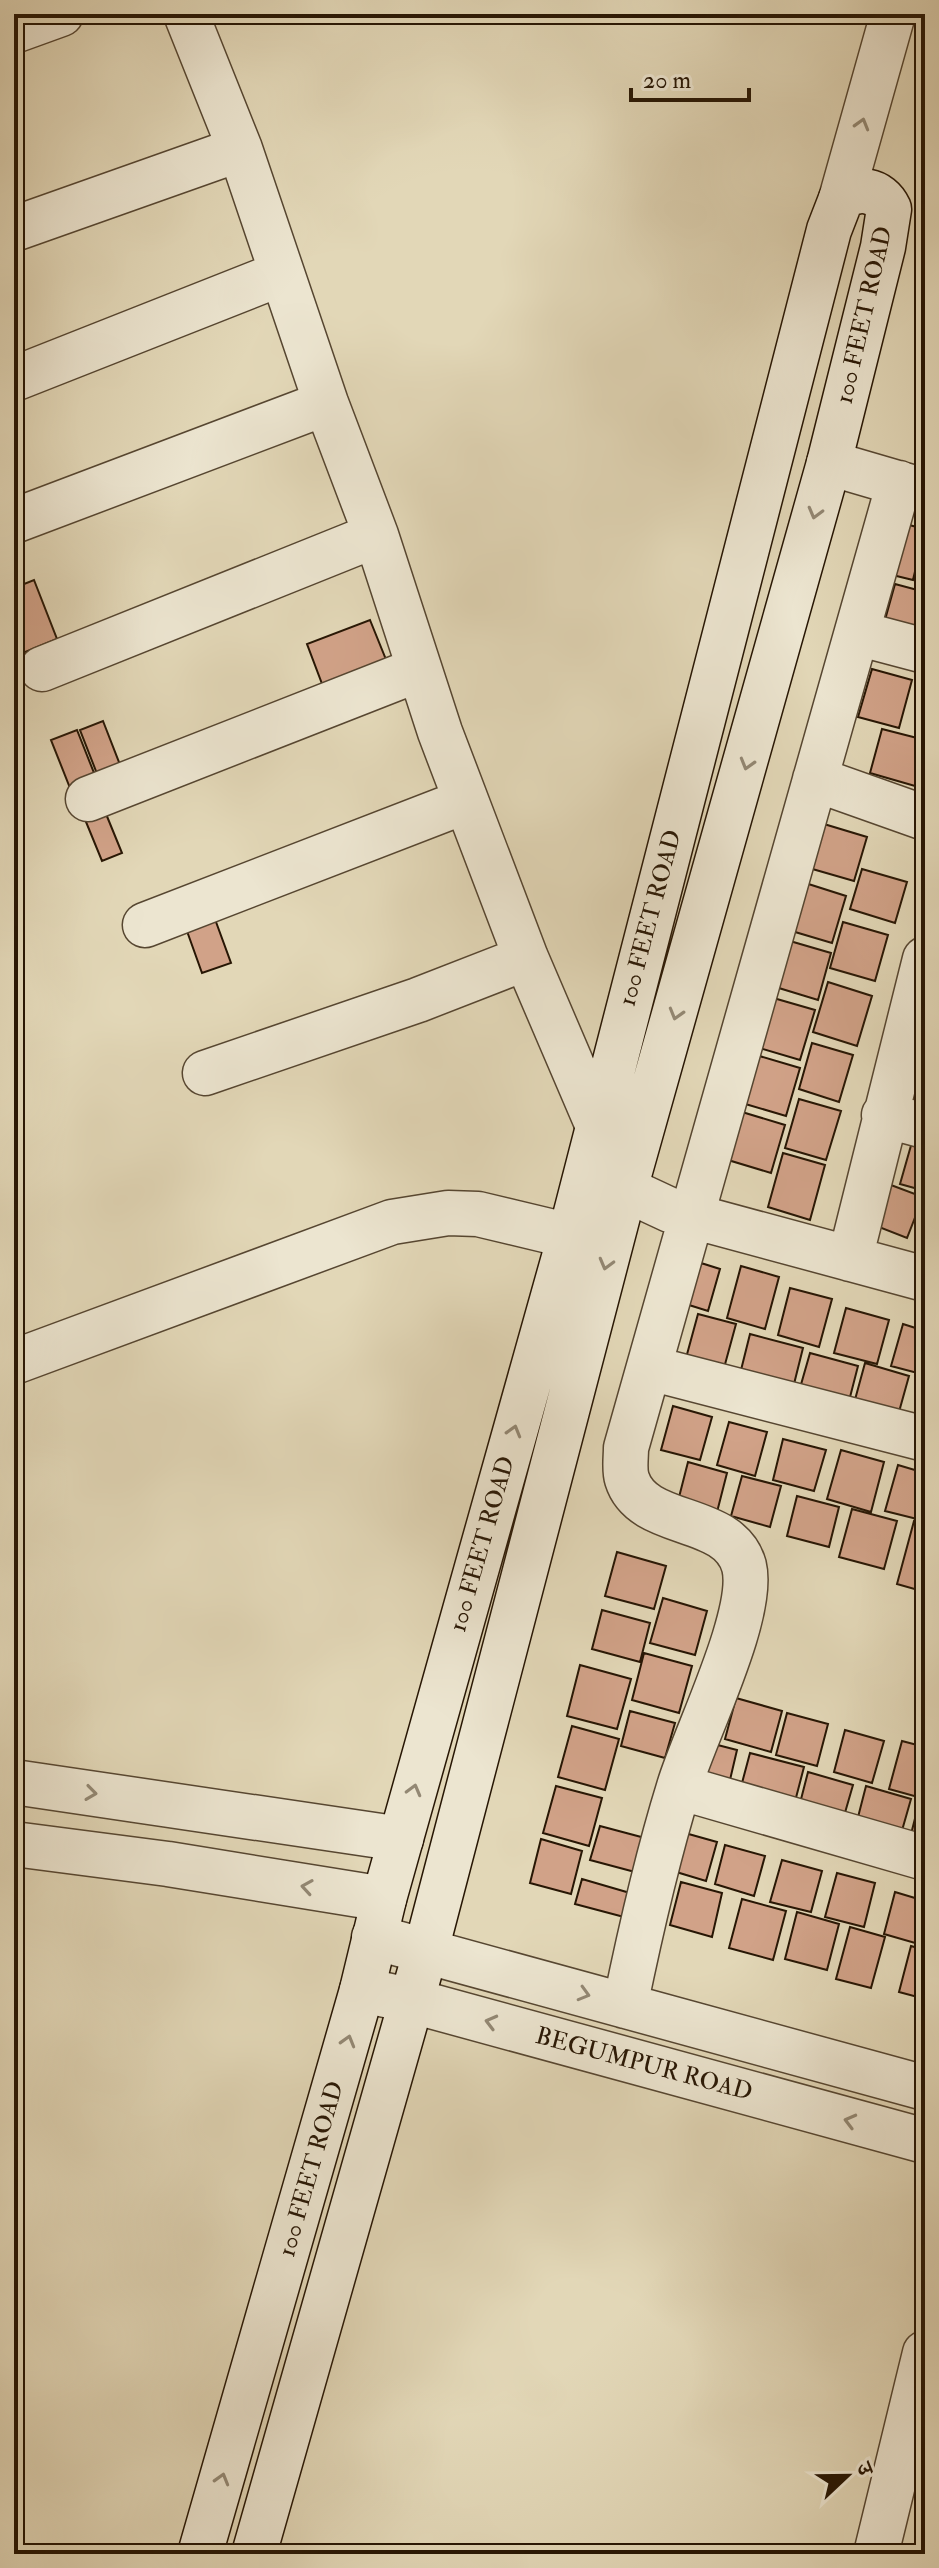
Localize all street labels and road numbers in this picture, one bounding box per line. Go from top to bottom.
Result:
street label: 100 FEET ROAD [829,223,899,407]
street label: 100 FEET ROAD [612,826,688,1010]
street label: 100 FEET ROAD [442,1453,522,1635]
street label: BEGUMPUR ROAD [532,2020,756,2108]
street label: 100 FEET ROAD [271,2078,351,2260]

